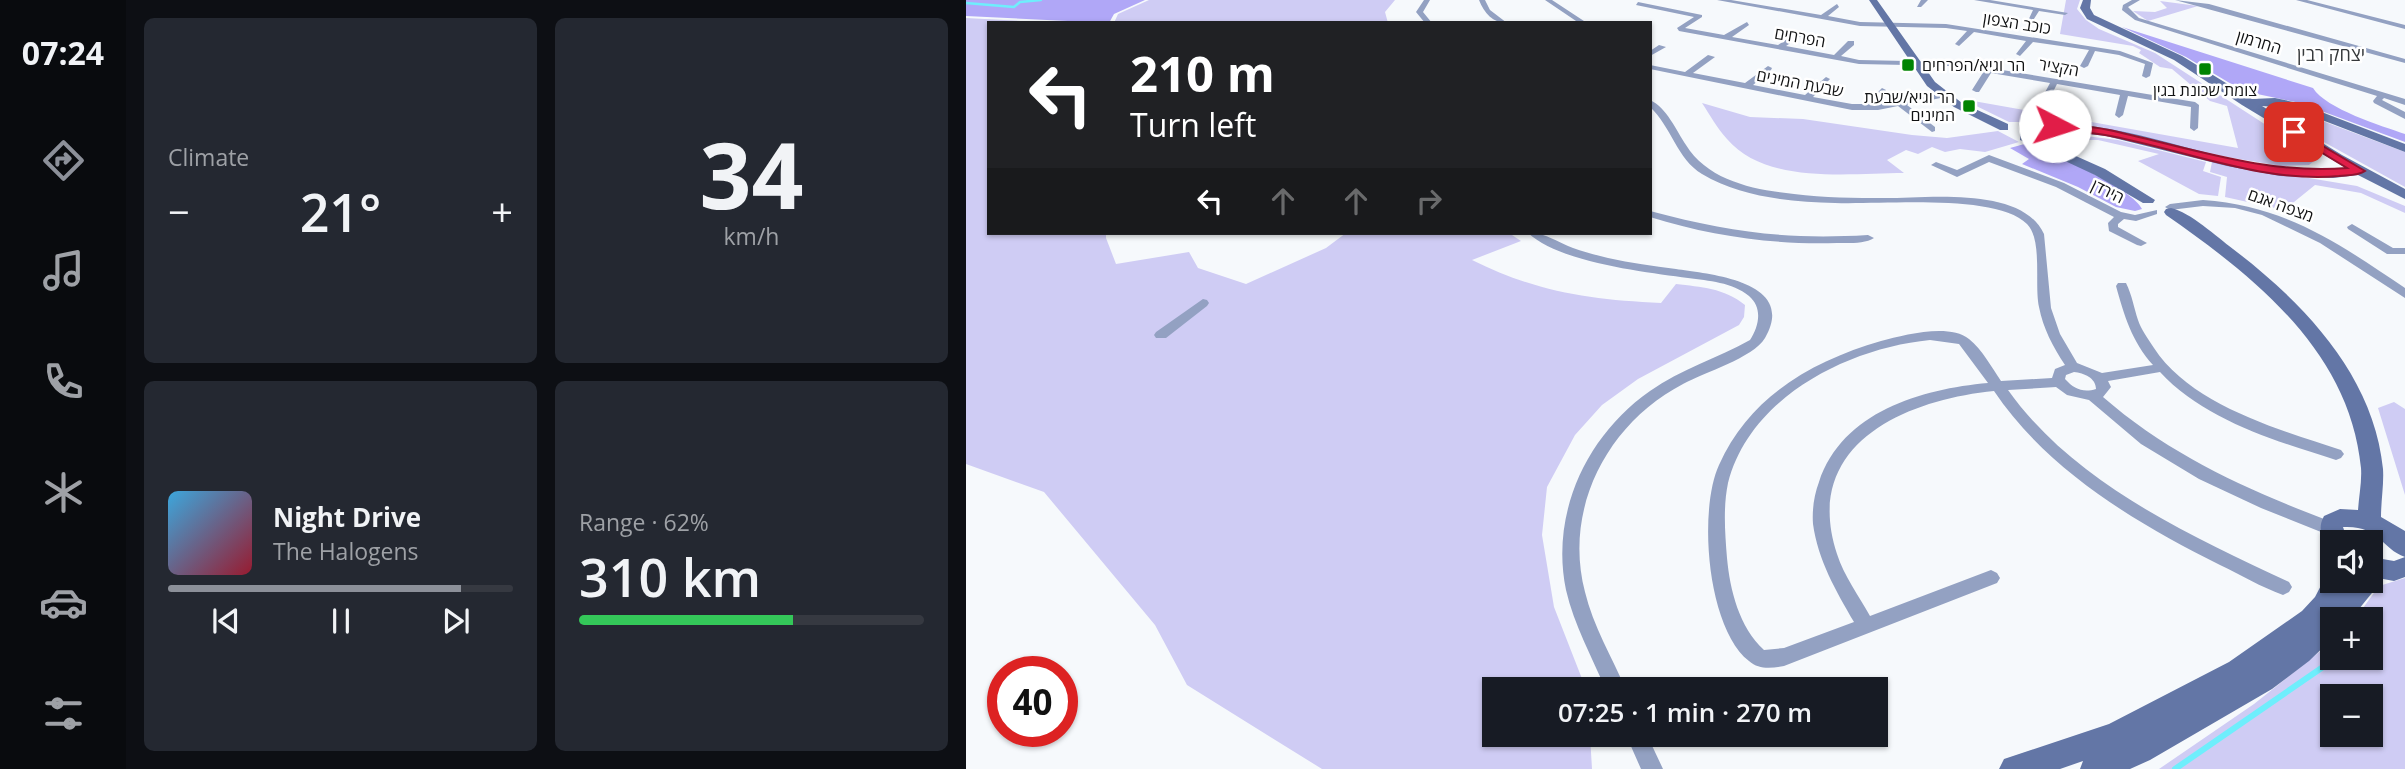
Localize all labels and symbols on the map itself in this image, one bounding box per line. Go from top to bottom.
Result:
street label: כוכב הצפון [1981,7,2053,39]
street label: הפרחים [1773,22,1827,52]
street label: החרמון [2234,25,2284,59]
district label: יצחק רבין [2297,42,2365,66]
street label: הקציר [2037,53,2081,81]
place label: הר וגיא/הפרחים [1922,54,2025,76]
marker: הר וגיא/הפרחים [1900,57,1916,73]
marker: צומת שכונת בגין [2197,61,2213,77]
street label: שבעת המינים [1755,64,1845,102]
place label: צומת שכונת בגין [2153,79,2257,101]
place label: הר וגיא/שבעת המינים [1864,86,1955,126]
position arrow [2018,89,2092,163]
marker: הר וגיא/שבעת המינים [1961,98,1977,114]
pin [2264,102,2324,162]
street label: הירדן [2088,174,2128,208]
street label: מצפה אגם [2245,183,2317,227]
speed limit sign: 40 [987,656,1078,747]

